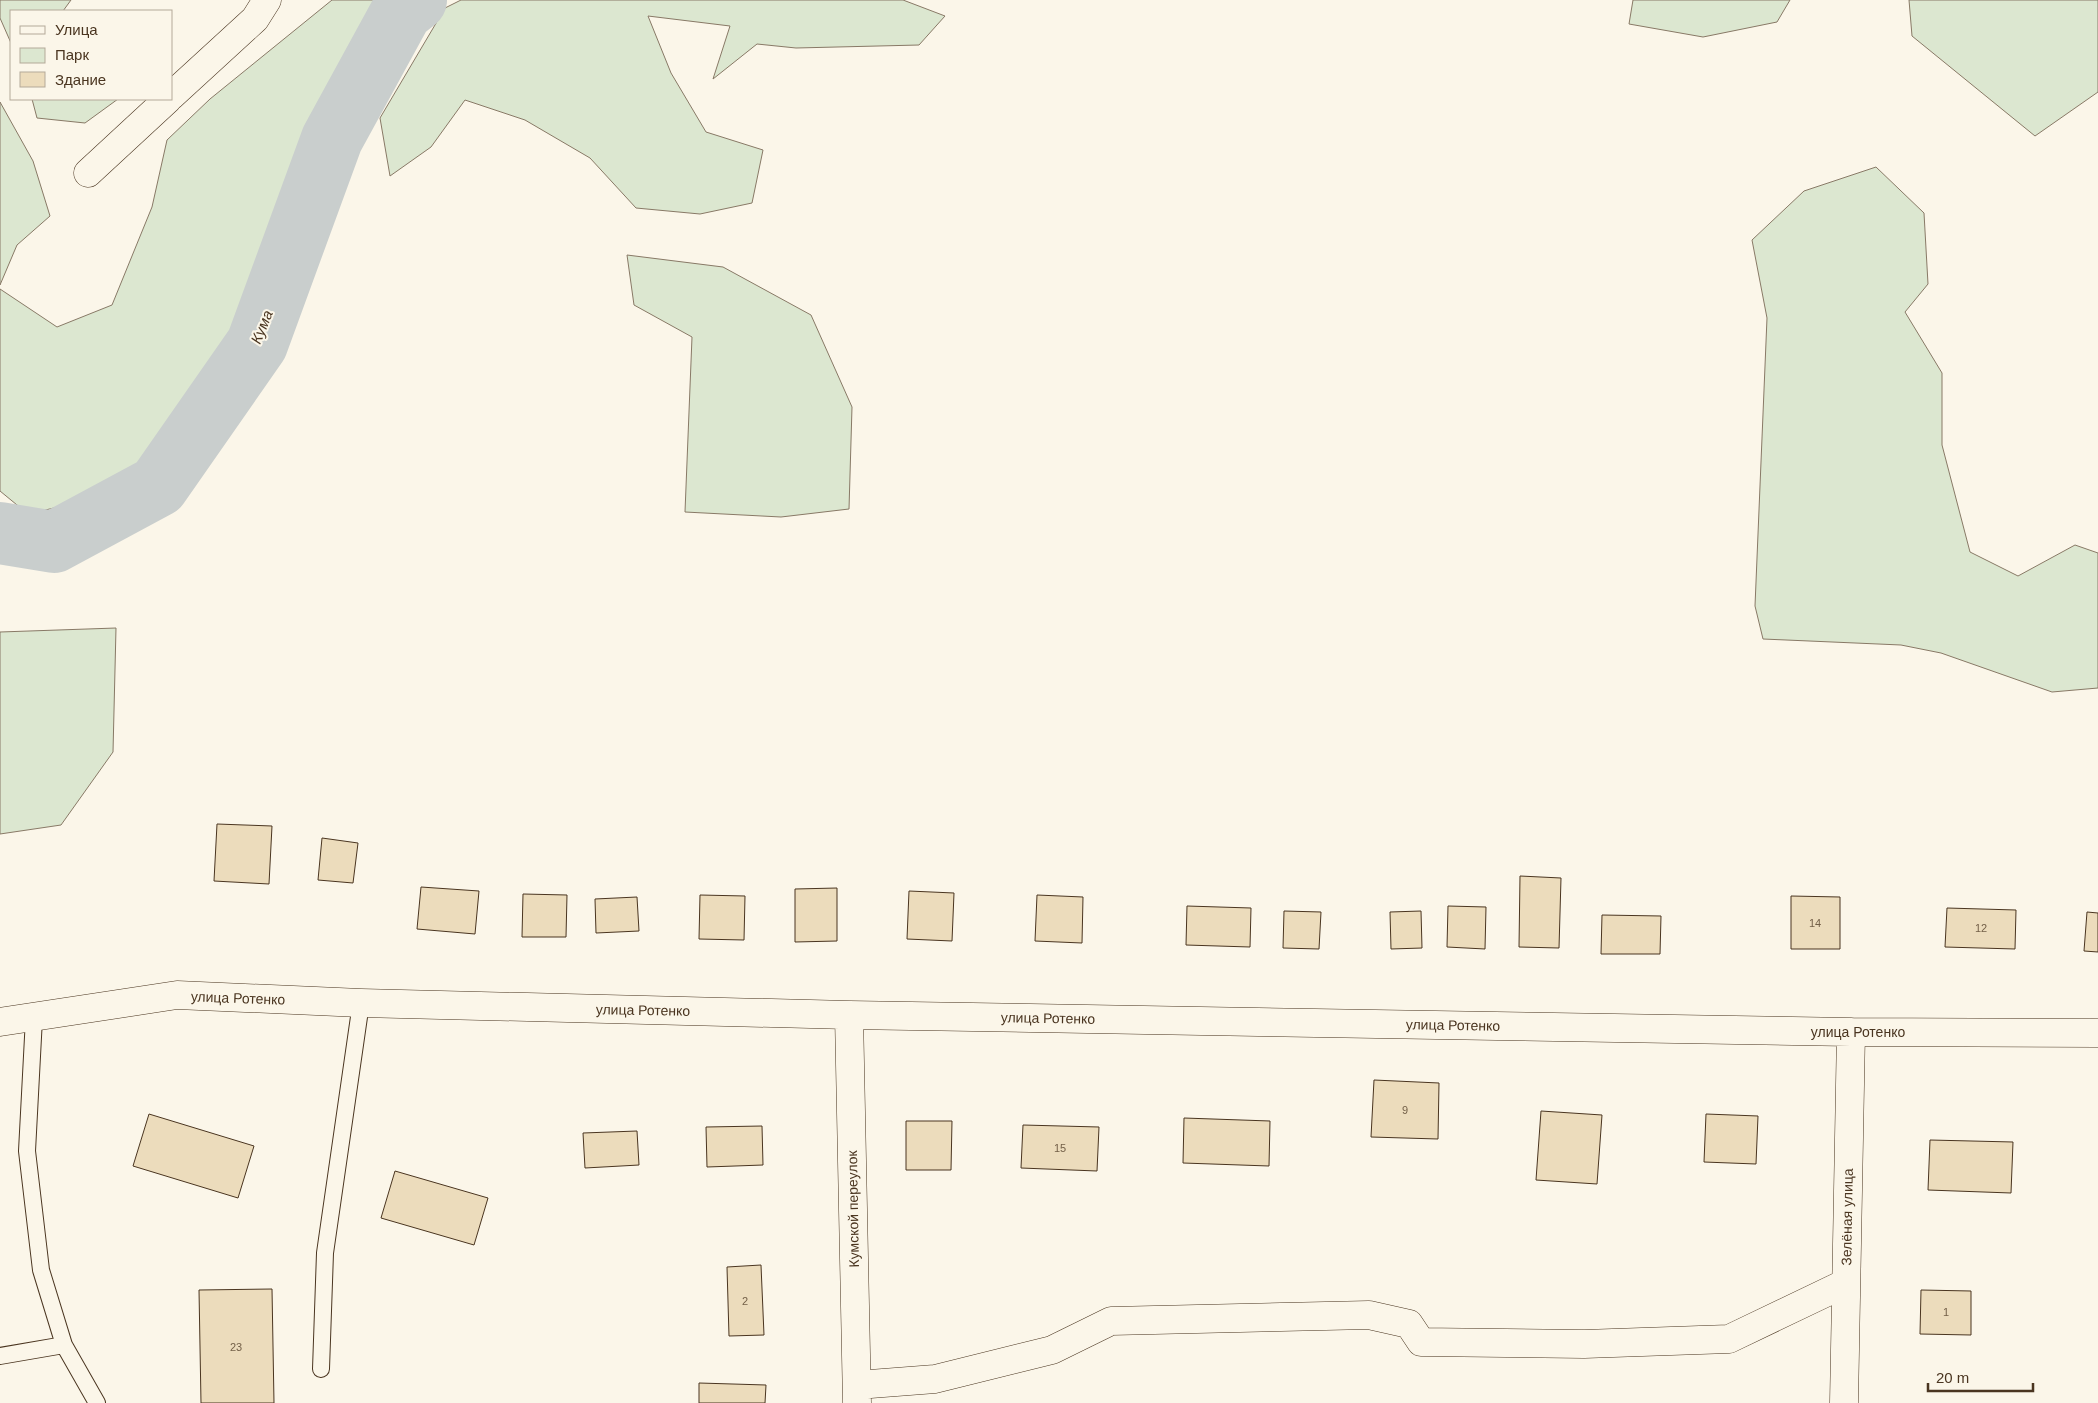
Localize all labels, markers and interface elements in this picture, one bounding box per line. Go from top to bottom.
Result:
legend [10,10,172,100]
text: Улица [55,21,98,38]
text: Парк [55,46,89,63]
text: Здание [55,71,106,88]
water label: Кума [247,307,276,346]
house number: 14 [1809,917,1821,929]
house number: 12 [1975,922,1987,934]
street label: улица Ротенко [191,988,286,1008]
street label: улица Ротенко [596,1001,691,1019]
street label: улица Ротенко [1001,1009,1096,1027]
street label: улица Ротенко [1406,1016,1501,1034]
street label: улица Ротенко [1811,1024,1905,1040]
house number: 9 [1402,1104,1408,1116]
house number: 15 [1054,1142,1066,1154]
street label: Кумской переулок [844,1149,862,1268]
street label: Зелёная улица [1838,1168,1856,1266]
house number: 2 [742,1295,748,1307]
house number: 1 [1943,1306,1949,1318]
house number: 23 [230,1341,242,1353]
scale bar [1928,1360,2033,1392]
text: 20 m [1936,1369,1969,1386]

